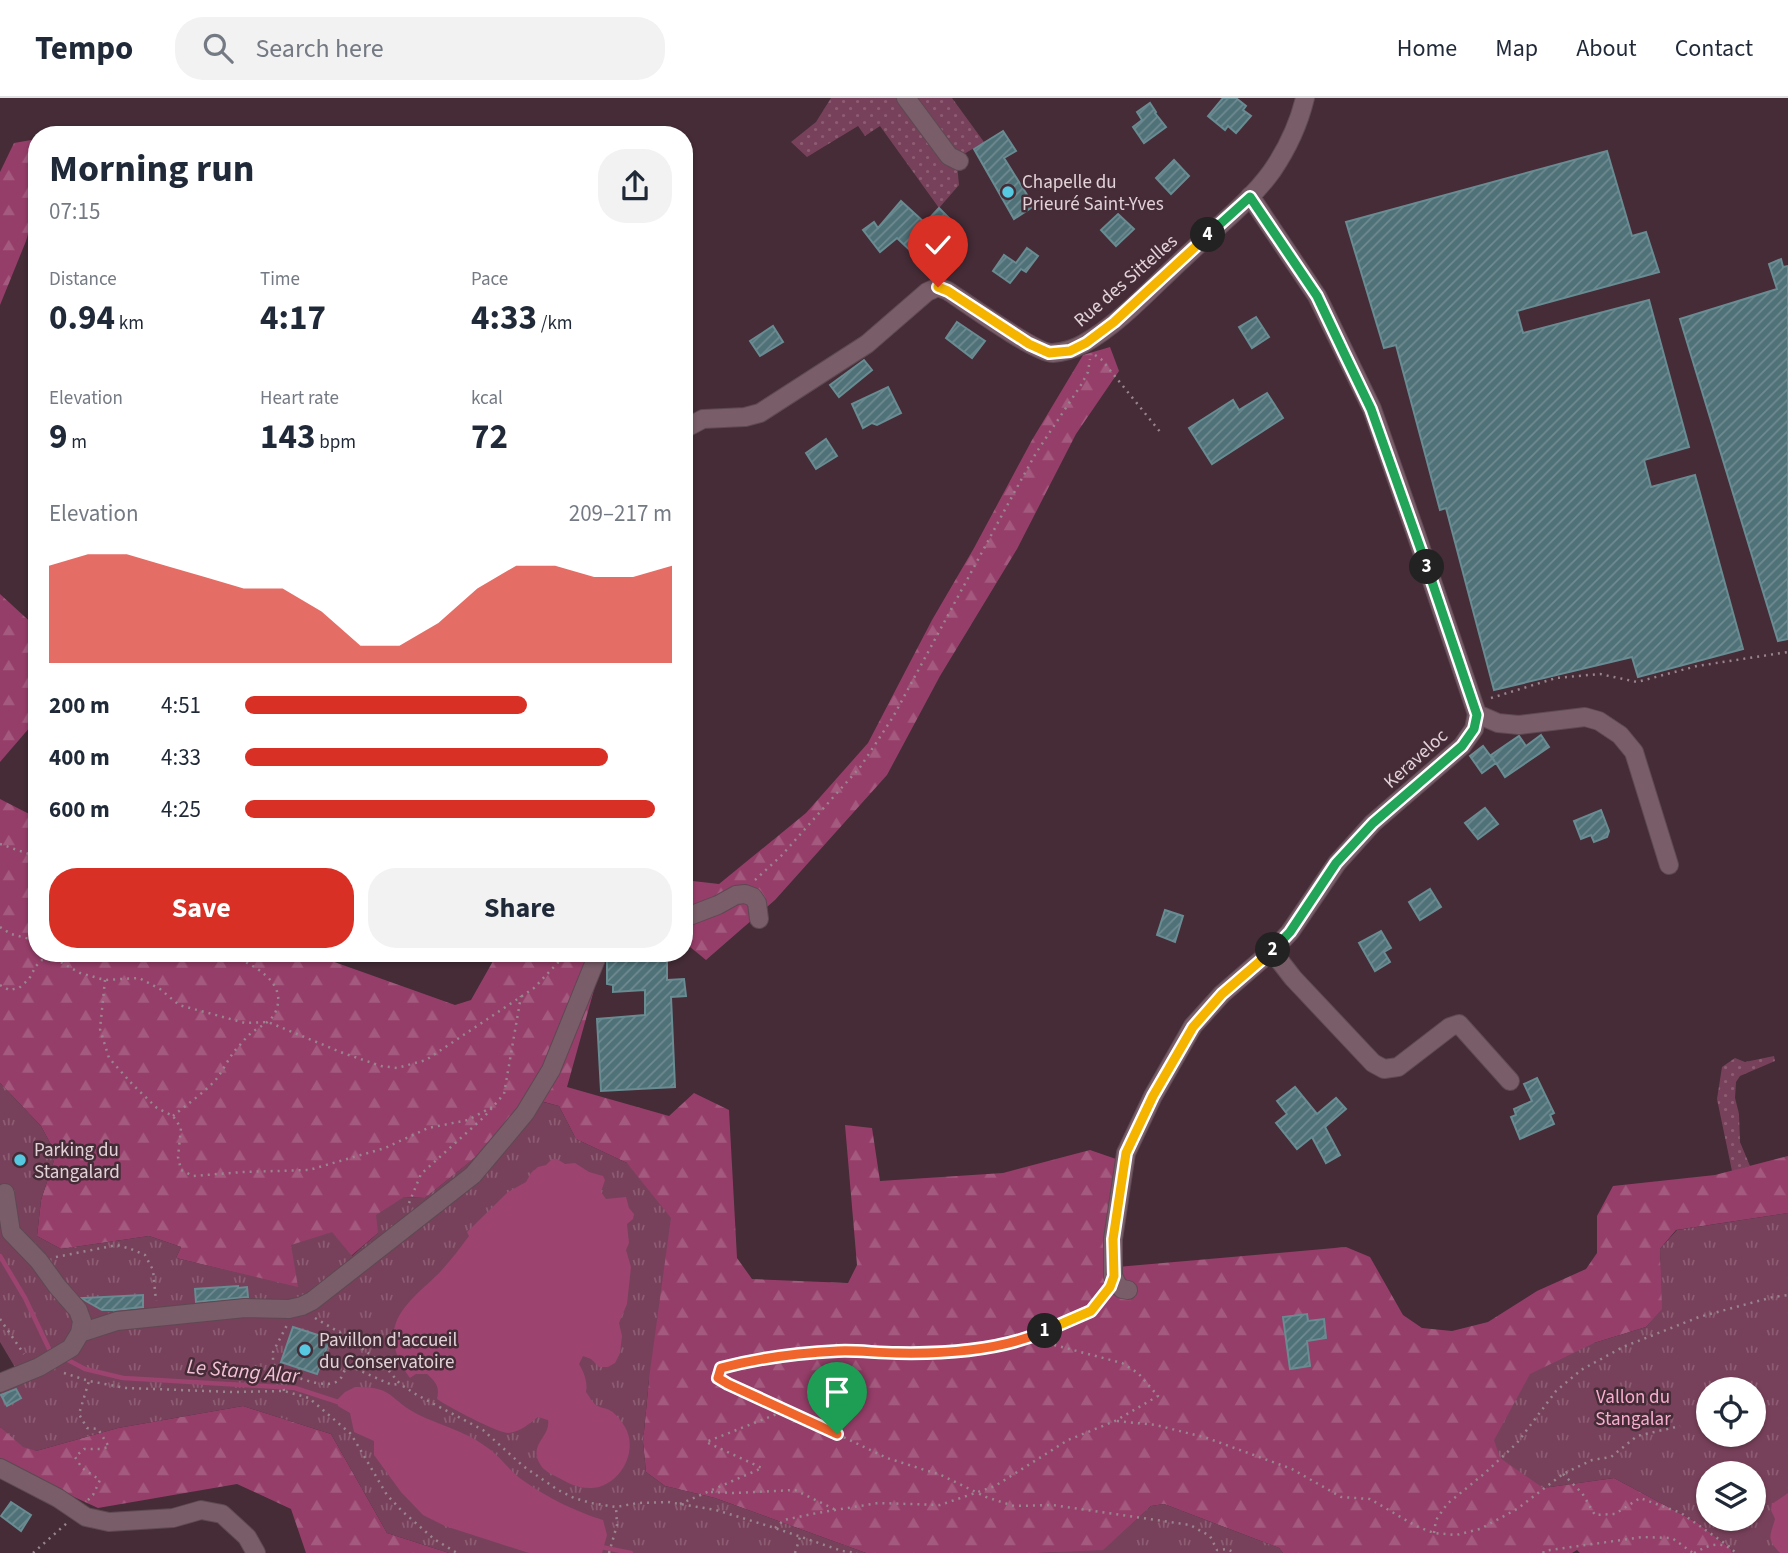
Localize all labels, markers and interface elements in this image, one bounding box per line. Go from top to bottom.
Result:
search box [175,17,665,80]
text: Tempo [35,25,133,72]
icon: search [199,29,237,67]
text: Search here [255,30,384,67]
text: Home [1397,31,1457,66]
text: Map [1495,31,1538,66]
text: About [1576,31,1637,66]
text: Contact [1675,31,1753,66]
text: Morning run [49,142,254,196]
button: share [598,149,672,223]
place label: Chapelle du Prieuré Saint-Yves [1022,169,1164,218]
marker: Chapelle du Prieuré Saint-Yves [1000,184,1016,200]
text: 07:15 [49,195,100,228]
pin [908,215,968,287]
pin: 4 [1190,218,1226,252]
text: 4 [1202,221,1213,248]
icon: check [919,226,957,264]
street label: Rue des Sittelles [1068,228,1184,334]
text: Distance [49,266,117,293]
text: Time [260,266,300,293]
text: Pace [471,266,508,293]
text: 0.94 [49,293,115,343]
text: 4:17 [260,293,326,343]
text: 4:33 [471,293,537,343]
text: km [115,310,144,337]
text: /km [537,310,573,337]
text: Elevation [49,385,123,412]
text: Heart rate [260,385,339,412]
text: kcal [471,385,503,412]
text: 9 [49,412,67,462]
text: 143 [260,412,315,462]
text: 72 [471,412,508,462]
text: m [67,429,87,456]
text: bpm [315,429,356,456]
text: Elevation [49,497,139,530]
text: 209–217 m [569,497,672,530]
pin: 3 [1410,550,1444,584]
text: 3 [1421,553,1432,580]
text: 200 m [49,689,110,722]
text: 4:51 [161,689,201,722]
street label: Keraveloc [1378,723,1454,795]
text: 400 m [49,741,110,774]
text: 4:33 [161,741,201,774]
text: 600 m [49,793,110,826]
text: 4:25 [161,793,201,826]
button: Save [49,868,354,948]
button: Share [368,868,672,948]
pin: 2 [1256,932,1290,968]
text: 2 [1267,936,1278,963]
place label: Parking du Stangalard [34,1137,120,1186]
marker: Parking du Stangalard [12,1152,28,1168]
pin: 1 [1028,1314,1062,1348]
text: 1 [1039,1317,1050,1344]
place label: Pavillon d'accueil du Conservatoire [319,1327,457,1376]
marker: Pavillon d'accueil du Conservatoire [297,1342,313,1358]
water label: Le Stang Alar [185,1351,301,1391]
pin [807,1362,867,1434]
icon: arrive [818,1373,856,1411]
map controls [1696,1377,1766,1531]
button: locate [1696,1377,1766,1447]
park label: Vallon du Stangalar [1595,1384,1671,1433]
button: layers [1696,1461,1766,1531]

